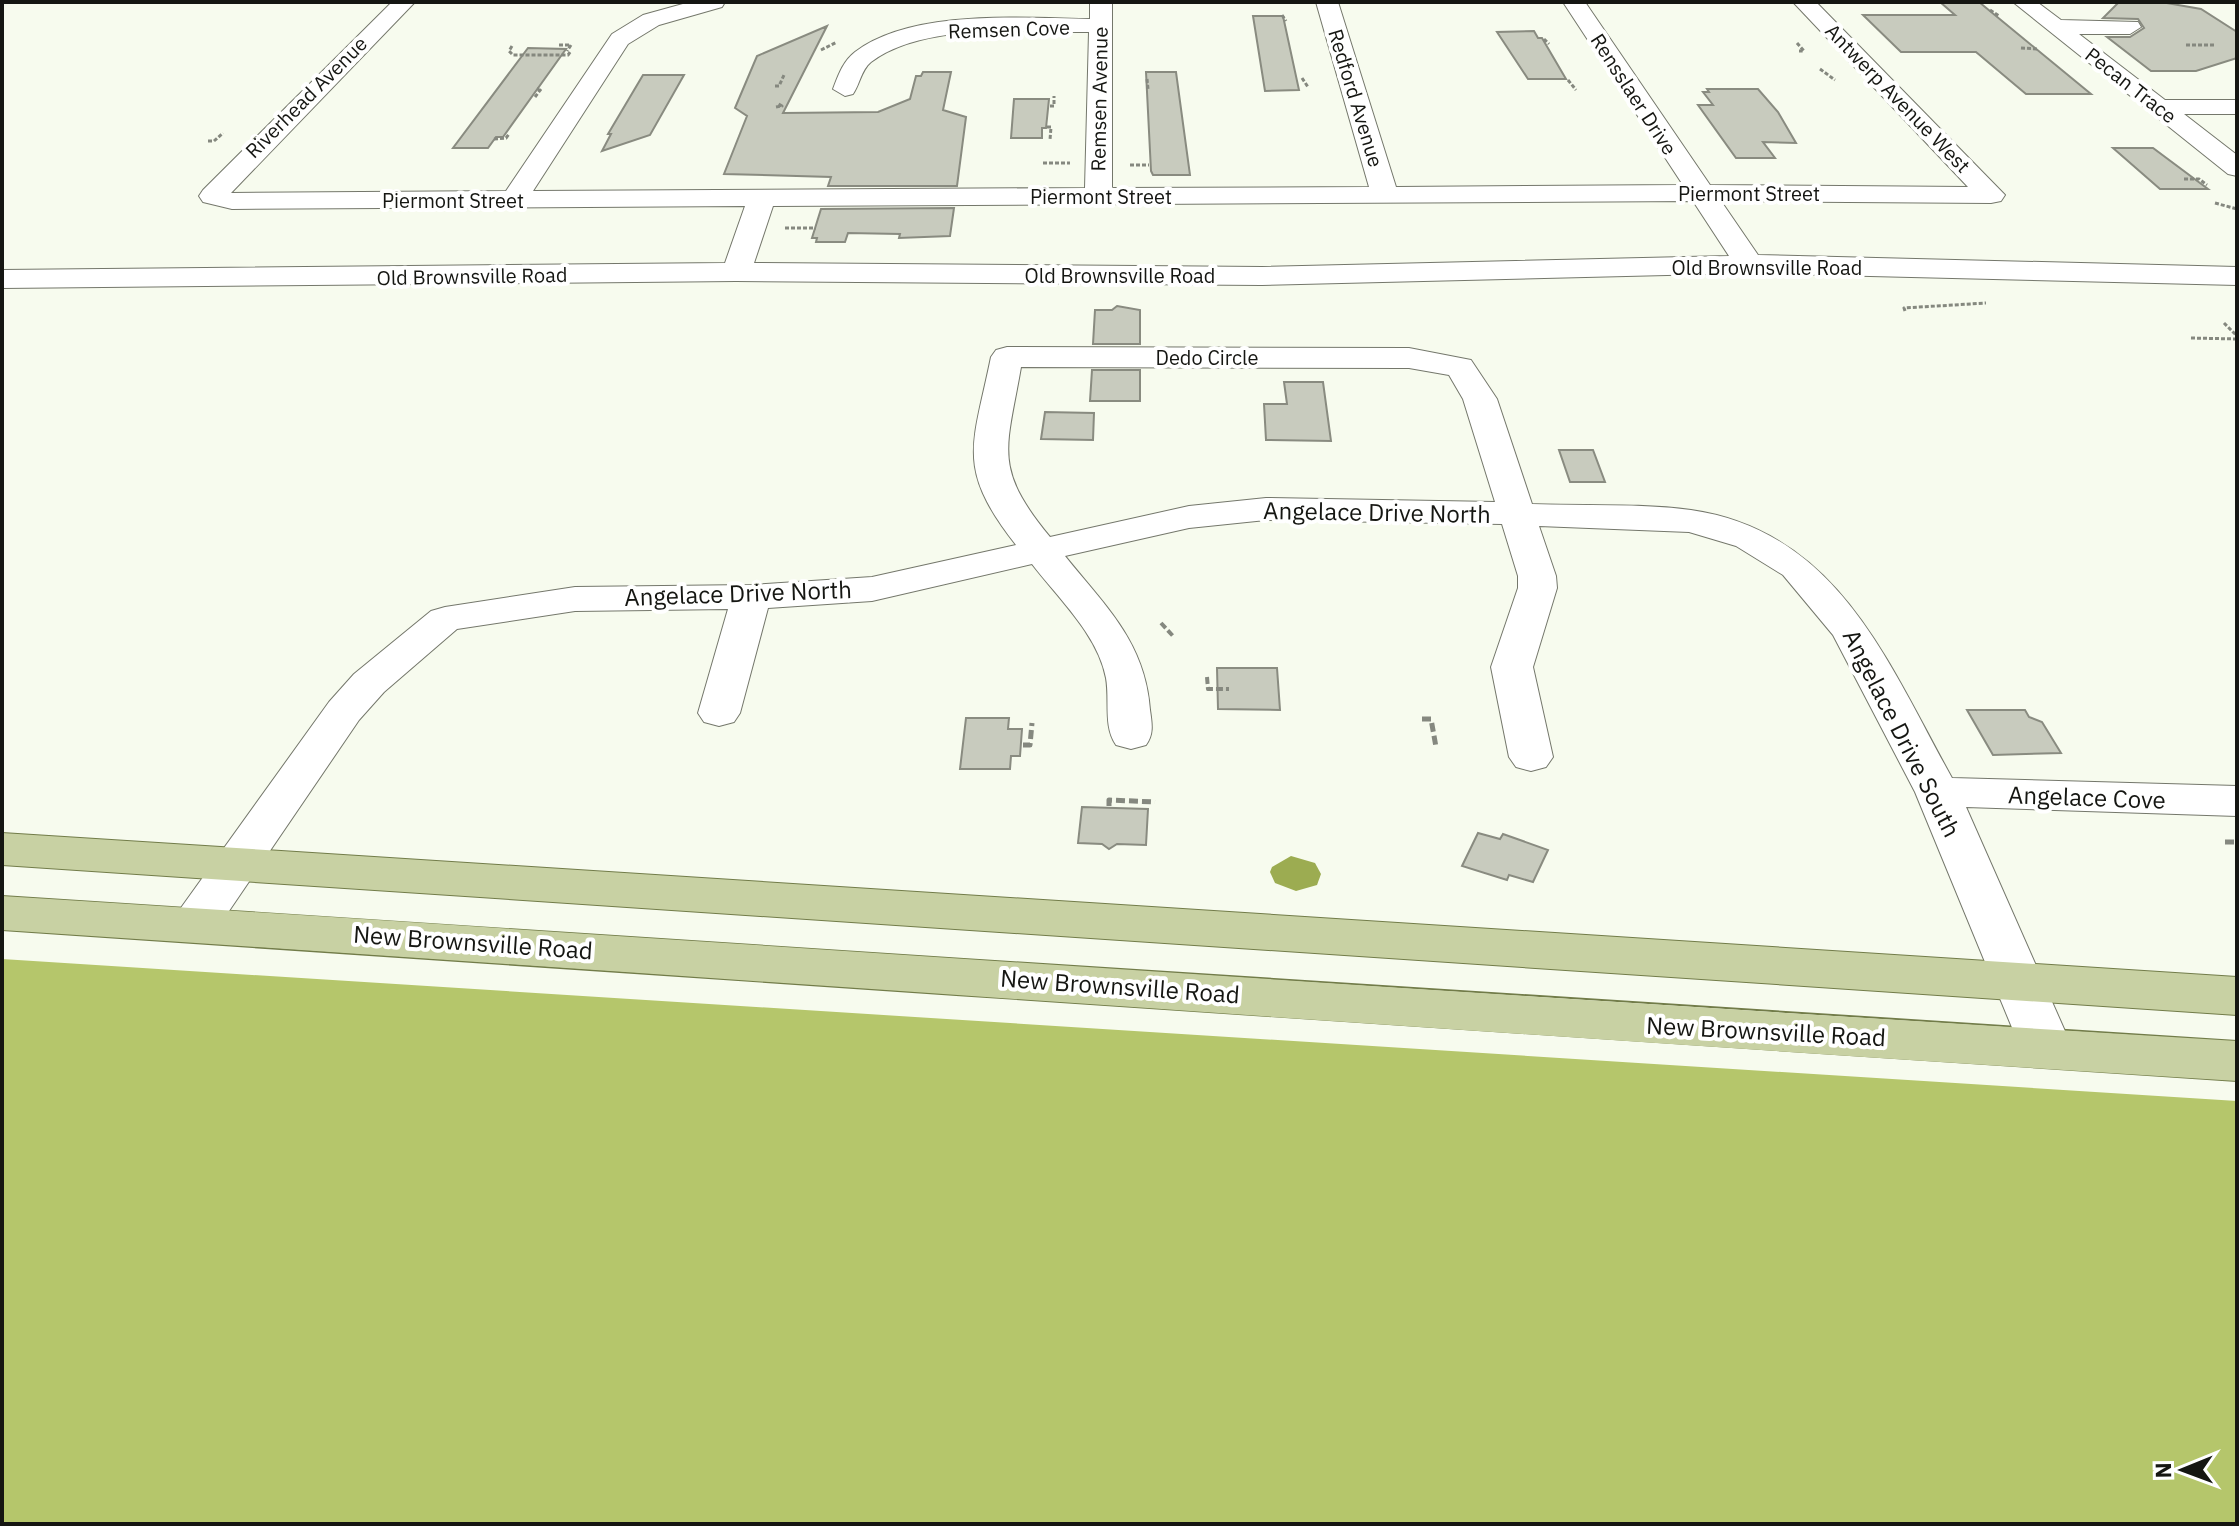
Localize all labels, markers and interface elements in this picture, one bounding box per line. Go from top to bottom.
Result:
street label: Remsen Cove [948,13,1070,45]
street label: Antwerp Avenue West [1820,18,1976,178]
street label: Redford Avenue [1322,26,1390,170]
street label: Remsen Avenue [1084,27,1114,171]
street label: Rensslaer Drive [1585,28,1683,160]
street label: Riverhead Avenue [239,30,373,164]
street label: Pecan Trace [2080,41,2182,129]
street label: Piermont Street [1678,180,1820,207]
street label: Piermont Street [1030,183,1172,210]
street label: Piermont Street [382,187,524,214]
street label: Old Brownsville Road [1672,254,1862,281]
street label: Old Brownsville Road [376,261,568,291]
street label: Old Brownsville Road [1025,262,1215,289]
street label: Dedo Circle [1155,344,1259,371]
street label: Angelace Drive North [1263,494,1491,530]
street label: Angelace Drive North [624,573,852,613]
street label: Angelace Drive South [1836,624,1968,842]
street label: Angelace Cove [2008,778,2166,816]
street label: New Brownsville Road [352,918,594,966]
street label: New Brownsville Road [999,962,1241,1010]
street label: New Brownsville Road [1645,1009,1887,1053]
north arrow [2143,1430,2223,1510]
text: N [2148,1462,2177,1479]

